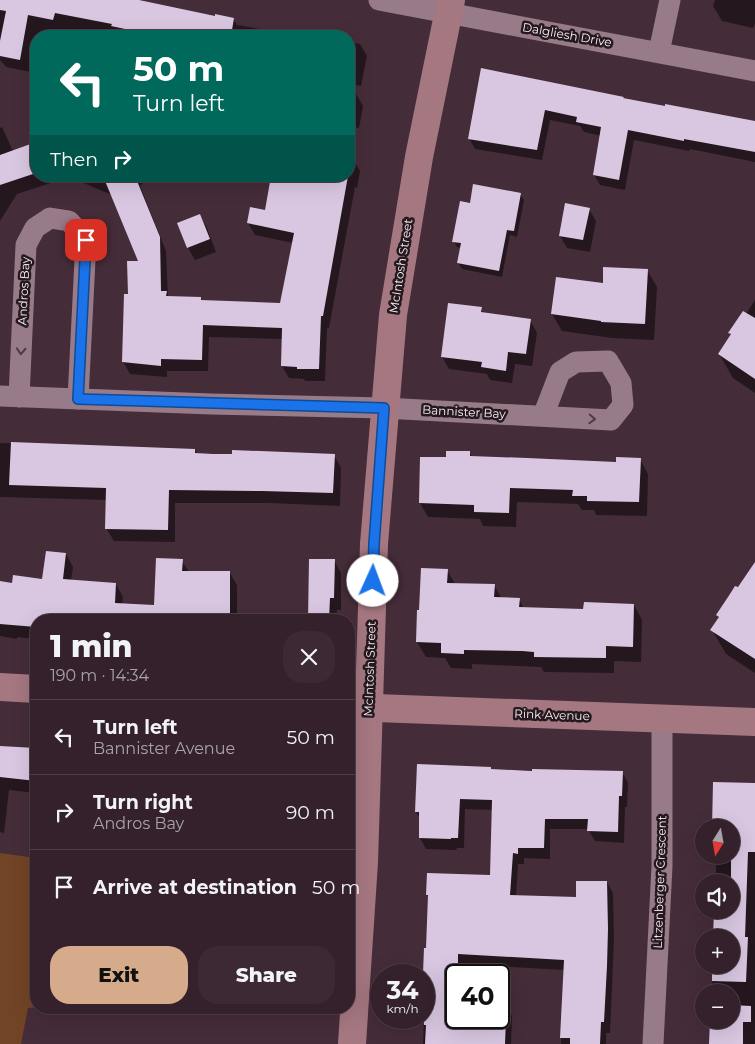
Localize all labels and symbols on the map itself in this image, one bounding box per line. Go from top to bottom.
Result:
street label: Dalgliesh Drive [521,19,613,50]
street label: McIntosh Street [386,217,415,314]
pin [65,219,107,261]
street label: Andros Bay [14,256,33,326]
one-way arrow [16,347,26,355]
street label: Bannister Bay [422,402,507,421]
one-way arrow [588,413,596,424]
position arrow [346,554,398,606]
street label: McIntosh Street [360,621,379,717]
street label: Rink Avenue [514,706,590,723]
street label: Litzenberger Crescent [650,815,669,949]
north arrow [695,819,740,864]
speed limit sign: 40 [445,964,510,1029]

